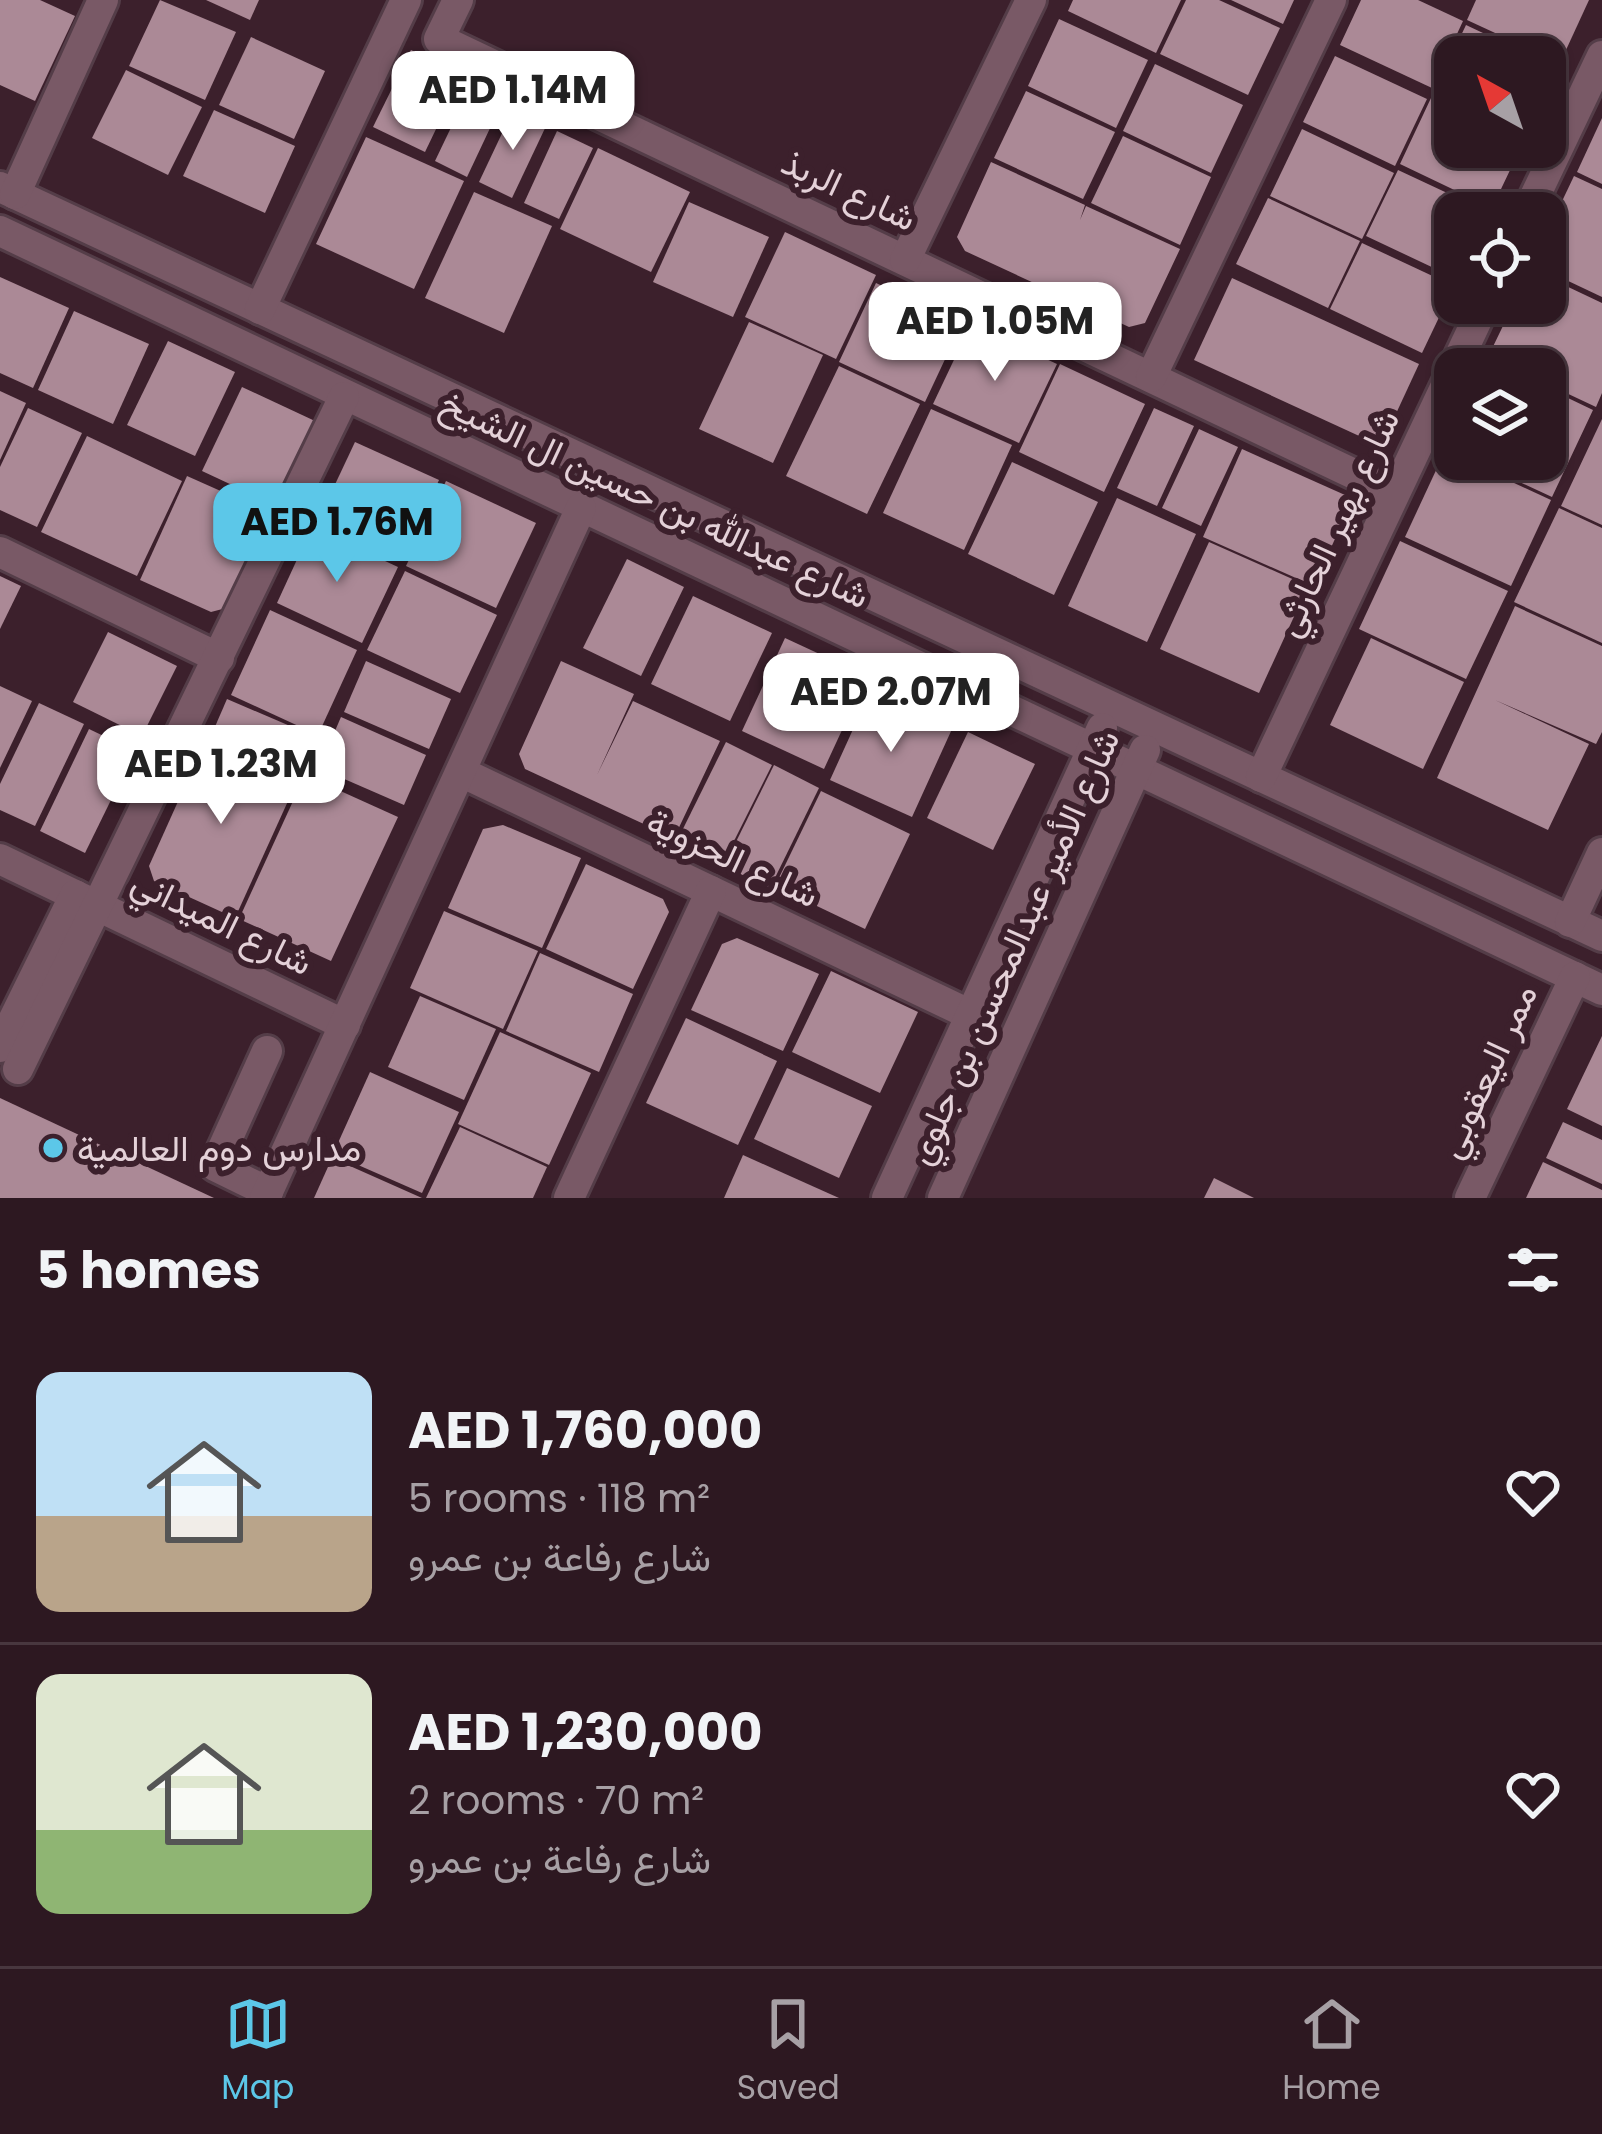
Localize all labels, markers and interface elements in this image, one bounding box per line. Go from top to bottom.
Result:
north arrow [1434,36,1566,168]
map controls [1434,36,1566,480]
pin: AED 1.14M [376,51,650,153]
text: AED 1.14M [419,62,608,117]
street label: شارع الربذ [773,137,925,243]
button: locate [1434,192,1566,324]
pin: AED 1.05M [858,282,1132,384]
text: AED 1.05M [896,293,1094,348]
button: layers [1434,348,1566,480]
street label: شارع عبدالله بن حسين ال الشيخ [432,377,878,621]
street label: شارع بهير الحارثي [1262,401,1416,647]
pin: AED 1.76M [200,483,474,585]
text: AED 1.76M [240,494,434,549]
pin: AED 2.07M [754,653,1028,755]
text: AED 2.07M [790,664,992,719]
street label: شارع الأمير عبدالمحسن بن جلوي [894,721,1136,1174]
pin: AED 1.23M [84,725,358,827]
text: AED 1.23M [124,736,318,791]
street label: شارع الحزوية [639,796,827,920]
street label: شارع الميداني [121,856,321,991]
street label: ممر اليعقوبي [1424,975,1553,1168]
place label: مدارس دوم العالمية [77,1123,361,1174]
marker: مدارس دوم العالمية [40,1135,66,1161]
text: 5 homes [36,1234,261,1306]
icon: filters [1500,1237,1566,1303]
text: AED 1,760,000 [408,1394,762,1466]
icon: home [132,1420,276,1564]
icon: heart [1500,1459,1566,1525]
text: 5 rooms · 118 m² [408,1471,710,1526]
text: شارع رفاعة بن عمرو [408,1530,711,1585]
text: AED 1,230,000 [408,1696,763,1768]
icon: home [132,1722,276,1866]
icon: heart [1500,1761,1566,1827]
text: 2 rooms · 70 m² [408,1773,704,1828]
text: شارع رفاعة بن عمرو [408,1832,711,1887]
tab: Map [221,1991,294,2113]
tab: Saved [737,1991,840,2113]
tab: Home [1282,1991,1381,2113]

